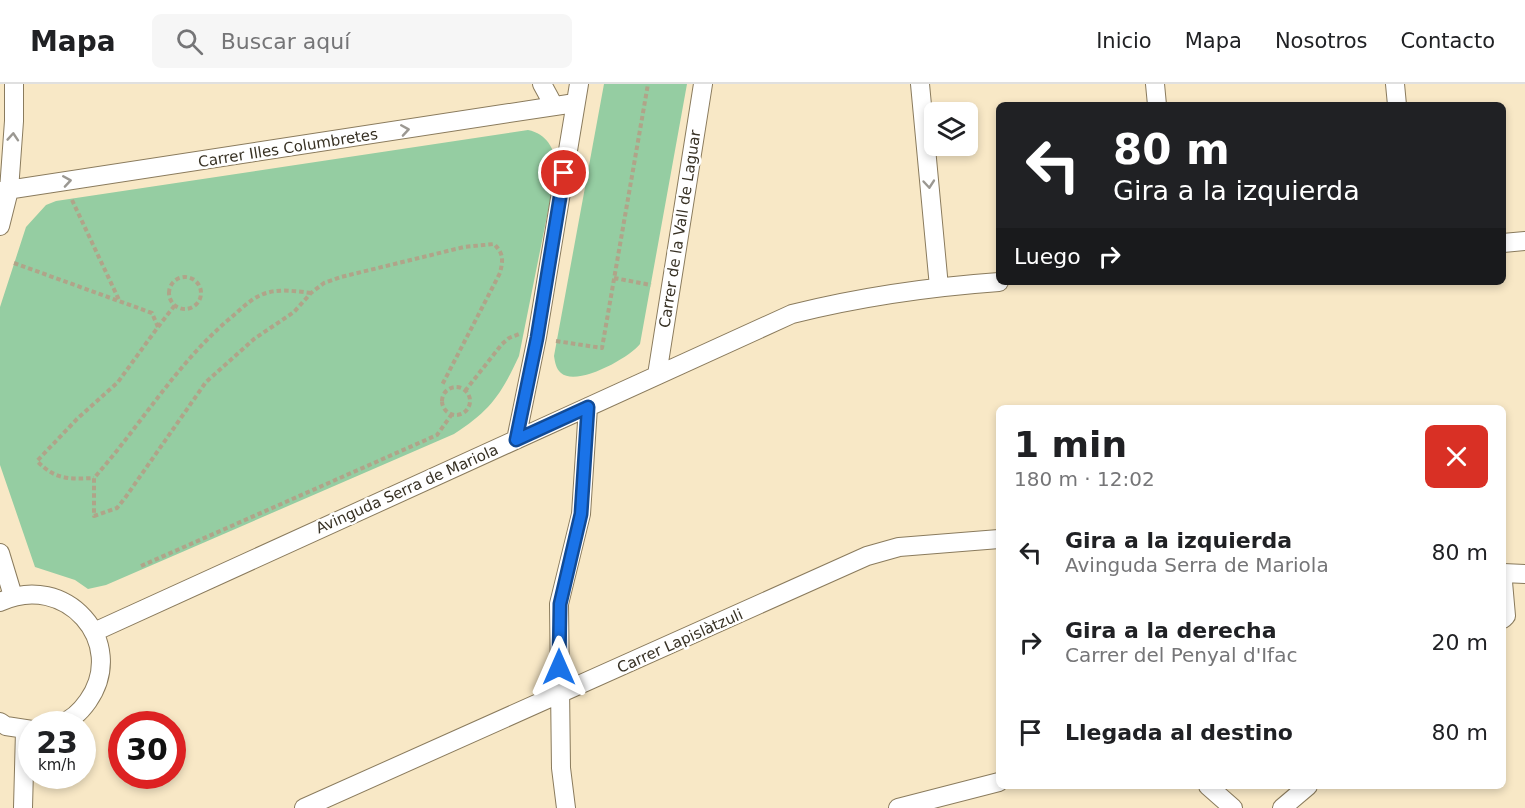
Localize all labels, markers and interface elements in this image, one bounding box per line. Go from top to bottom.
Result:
search box [152,14,572,68]
text: Mapa [30,25,116,58]
icon: search [173,25,206,58]
text: Buscar aquí [221,29,350,54]
text: Inicio [1096,29,1152,53]
text: Mapa [1185,29,1242,53]
text: Nosotros [1275,29,1367,53]
text: Contacto [1400,29,1495,53]
map controls [924,102,978,156]
button: layers [924,102,978,156]
one-way arrow [400,124,410,136]
street label: Carrer Illes Columbretes [197,125,379,171]
text: 80 m [1113,125,1230,174]
icon: left [1014,126,1092,204]
street label: Carrer de la Vall de Laguar [655,128,705,329]
one-way arrow [6,132,19,141]
pin [538,147,589,198]
icon: arrive [547,156,580,189]
one-way arrow [61,175,71,188]
text: Gira a la izquierda [1113,175,1360,206]
one-way arrow [922,180,935,189]
icon: right [1093,240,1126,273]
text: Luego [1014,244,1081,269]
text: 1 min [1014,424,1127,465]
button: close [1425,425,1488,488]
street label: Avinguda Serra de Mariola [313,441,501,537]
text: 180 m · 12:02 [1014,467,1155,491]
text: Gira a la izquierda [1065,528,1292,553]
icon: left [1014,536,1047,569]
text: 80 m [1432,540,1488,565]
text: Avinguda Serra de Mariola [1065,553,1329,577]
street label: Carrer Lapislàtzuli [614,605,746,677]
text: Gira a la derecha [1065,618,1277,643]
icon: right [1014,626,1047,659]
text: 20 m [1432,630,1488,655]
position arrow [527,635,591,699]
text: Carrer del Penyal d'Ifac [1065,643,1297,667]
speed limit sign: 30 [108,711,186,789]
icon: arrive [1014,716,1047,749]
text: Llegada al destino [1065,720,1293,745]
text: 80 m [1432,720,1488,745]
text: 23 [36,725,78,760]
text: km/h [38,756,76,774]

